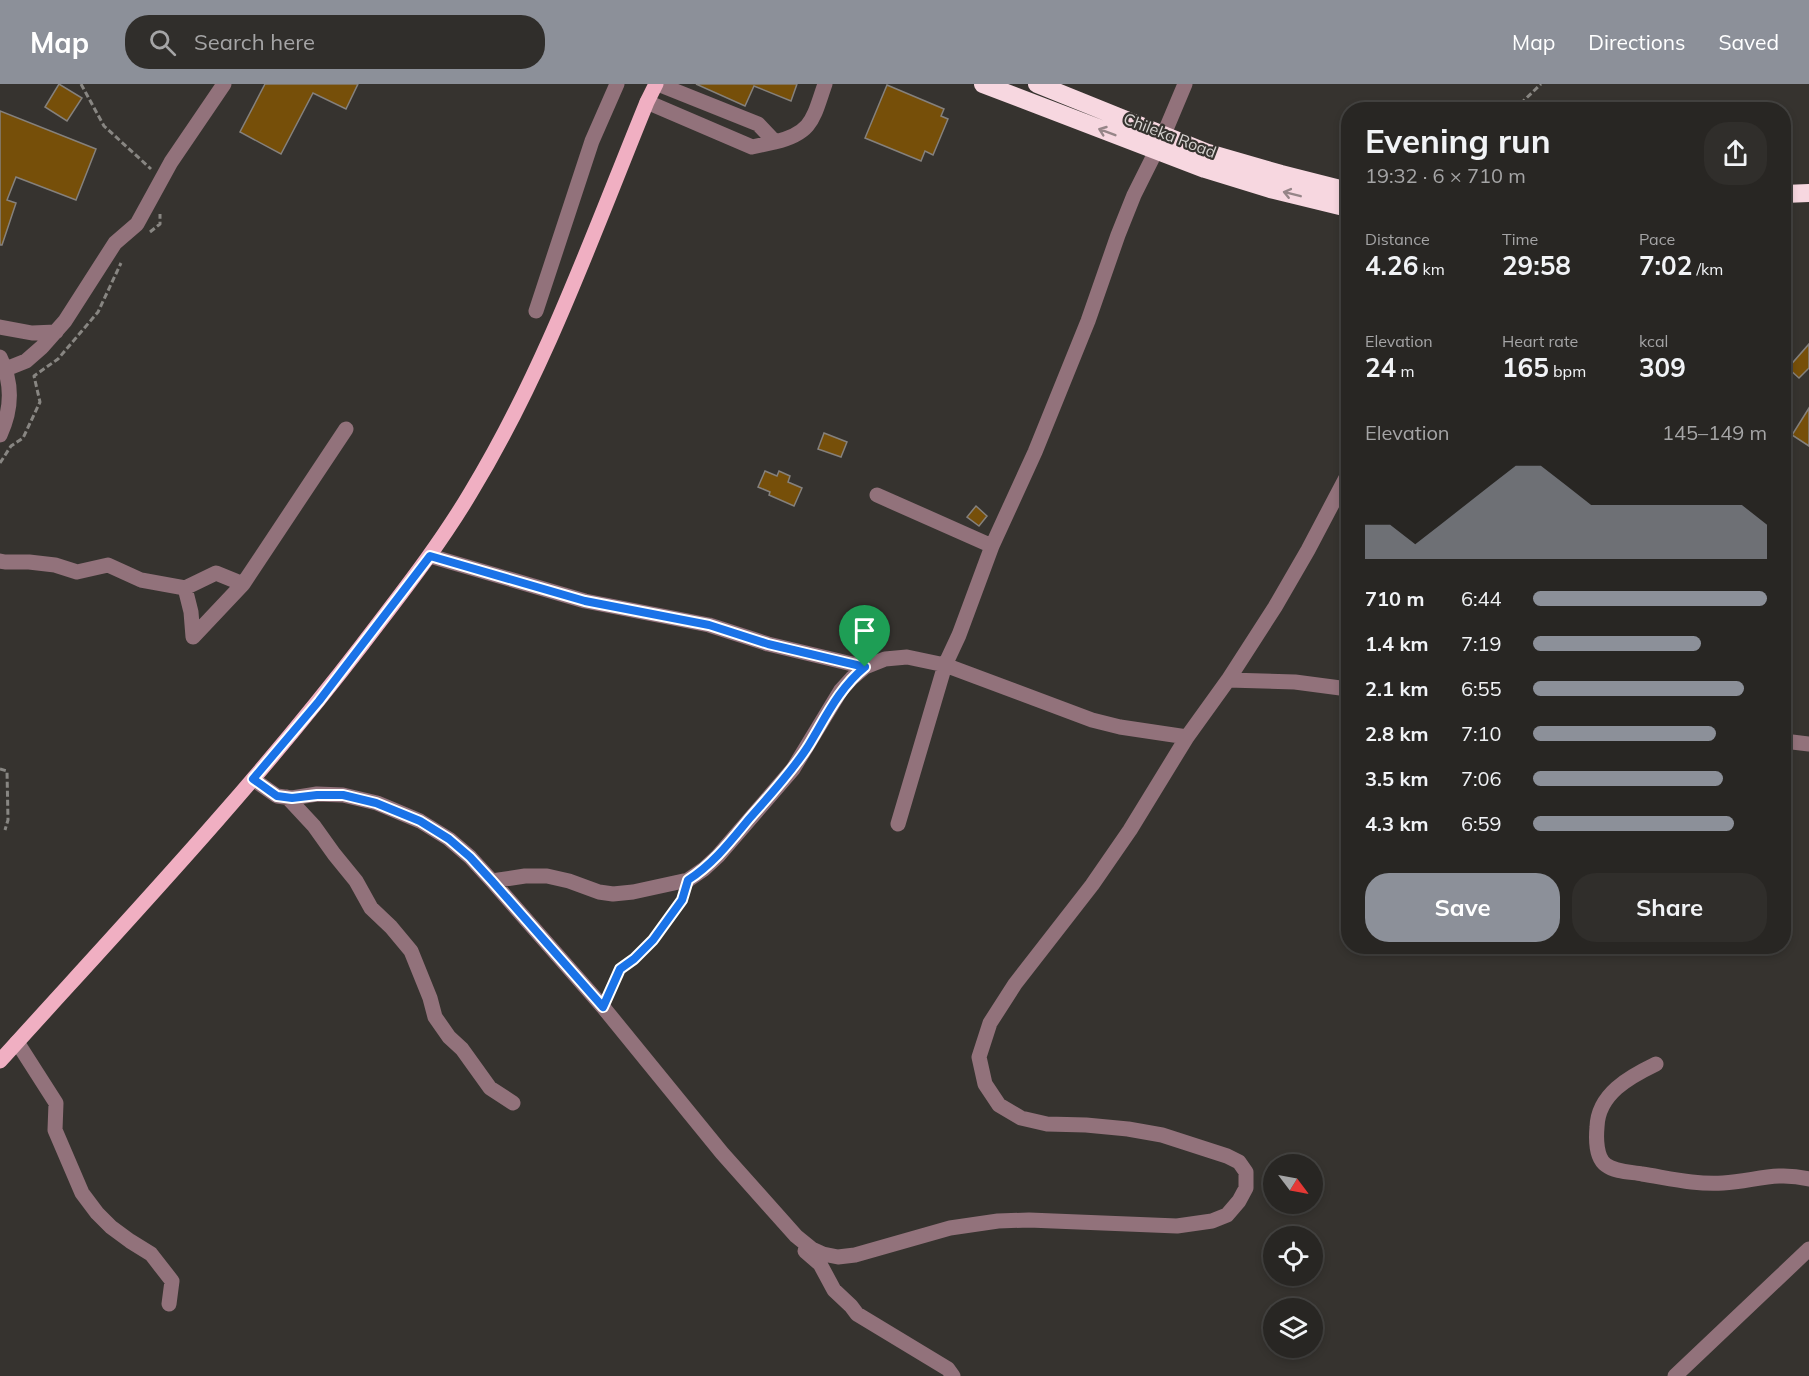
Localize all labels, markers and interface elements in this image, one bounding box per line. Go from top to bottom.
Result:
search box [125,15,545,69]
text: Map [30,25,89,60]
icon: search [146,26,179,59]
text: Search here [194,28,315,56]
text: Map [1512,29,1555,55]
text: Directions [1588,29,1685,55]
text: Saved [1718,29,1779,55]
street label: Chileka Road [1121,108,1219,162]
text: Evening run [1365,120,1551,161]
button: share [1704,122,1767,185]
one-way arrow [1098,126,1117,137]
text: 19:32 · 6 × 710 m [1365,163,1526,188]
one-way arrow [1282,188,1301,200]
text: Distance [1365,229,1430,249]
text: Time [1502,229,1538,249]
text: Pace [1639,229,1675,249]
text: 4.26 [1365,249,1418,282]
text: 29:58 [1502,249,1571,282]
text: 7:02 [1639,249,1692,282]
text: km [1418,259,1445,279]
text: /km [1692,259,1723,279]
text: Elevation [1365,331,1433,351]
text: Heart rate [1502,331,1578,351]
text: kcal [1639,331,1668,351]
text: 24 [1365,351,1396,384]
text: 165 [1502,351,1549,384]
text: 309 [1639,351,1686,384]
text: m [1396,361,1414,381]
text: bpm [1549,361,1586,381]
text: Elevation [1365,420,1450,445]
text: 145–149 m [1662,420,1767,445]
text: 710 m [1365,586,1424,611]
text: 6:44 [1461,586,1502,611]
pin [839,605,890,667]
icon: arrive [848,614,881,647]
text: 1.4 km [1365,631,1428,656]
text: 7:19 [1461,631,1502,656]
text: 2.1 km [1365,676,1428,701]
text: 6:55 [1461,676,1502,701]
text: 2.8 km [1365,721,1428,746]
text: 7:10 [1461,721,1502,746]
text: 3.5 km [1365,766,1428,791]
text: 7:06 [1461,766,1502,791]
text: 4.3 km [1365,811,1428,836]
text: 6:59 [1461,811,1502,836]
button: Save [1365,873,1560,942]
button: Share [1572,873,1767,942]
north arrow [1263,1154,1323,1214]
map controls [1263,1154,1323,1358]
button: locate [1263,1226,1323,1286]
button: layers [1263,1298,1323,1358]

